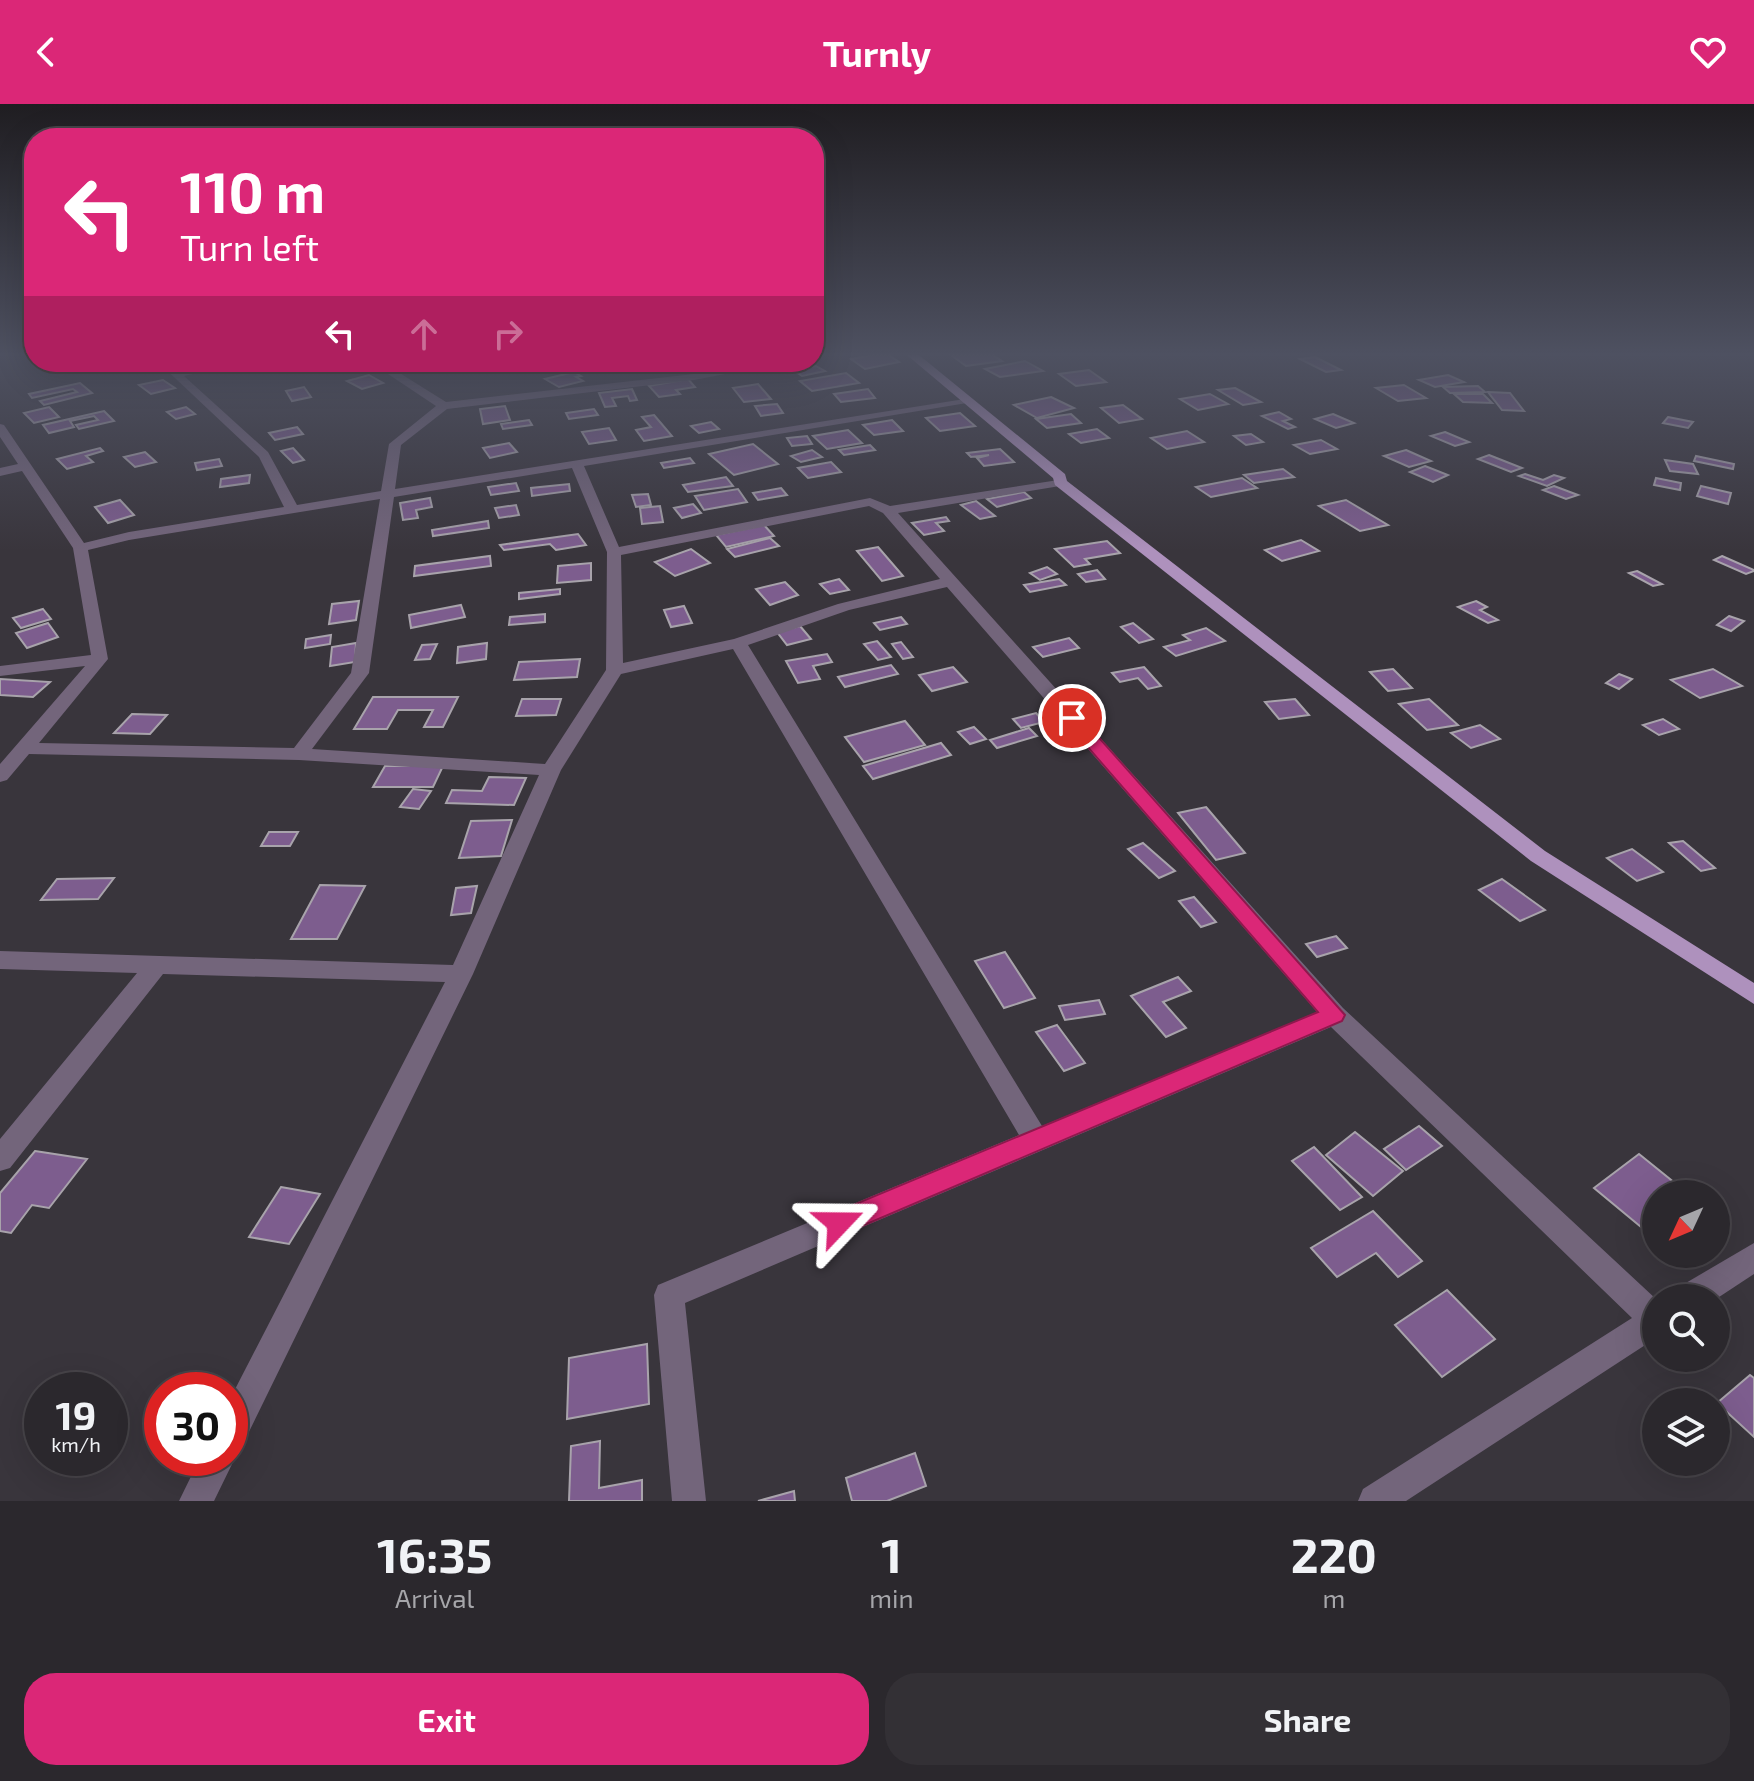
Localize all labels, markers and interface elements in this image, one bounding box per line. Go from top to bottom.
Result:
icon: back [24,30,68,74]
icon: heart [1686,30,1730,74]
text: Turnly [823,31,931,74]
text: 110 m [180,157,325,224]
icon: left [48,160,152,264]
text: Turn left [180,225,319,268]
icon: left [318,312,362,356]
icon: ahead [402,312,446,356]
icon: right [486,312,530,356]
pin [1038,684,1106,752]
icon: arrive [1050,696,1094,740]
north arrow [1642,1180,1730,1268]
map controls [1642,1180,1730,1476]
position arrow [797,1181,881,1265]
button: search [1642,1284,1730,1372]
speed limit sign: 30 [144,1372,248,1476]
button: layers [1642,1388,1730,1476]
text: 19 [56,1390,96,1438]
text: km/h [51,1432,101,1456]
text: 16:35 [377,1525,492,1583]
text: 1 [881,1525,902,1583]
text: 220 [1291,1525,1377,1583]
text: Arrival [395,1582,474,1613]
text: min [869,1582,914,1613]
text: m [1322,1582,1345,1613]
button: Exit [24,1673,869,1765]
button: Share [885,1673,1730,1765]

